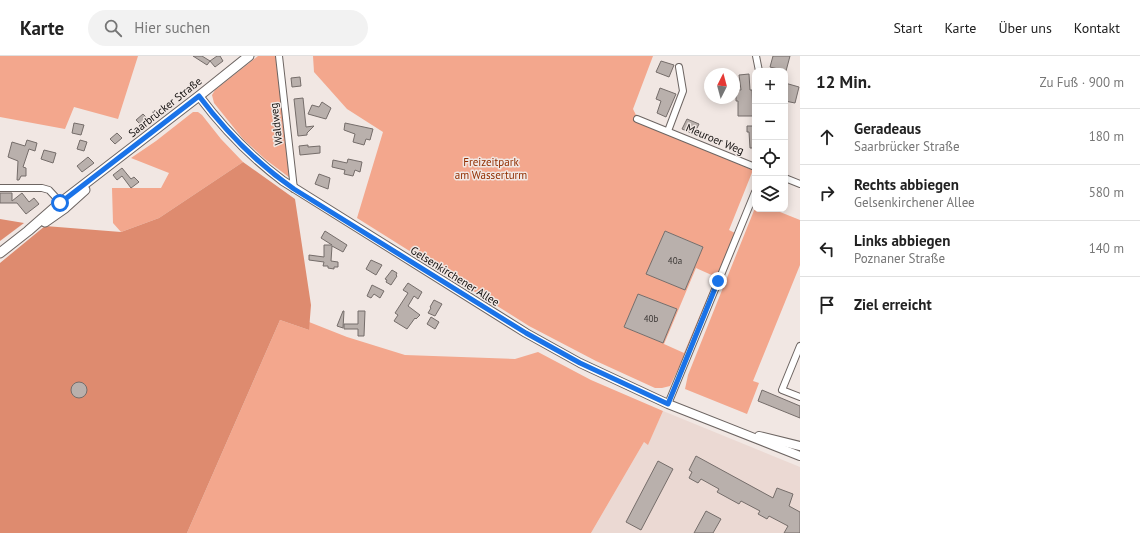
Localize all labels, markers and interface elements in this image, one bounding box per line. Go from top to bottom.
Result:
search box [88,10,368,46]
text: Karte [20,16,64,40]
icon: search [102,17,124,39]
text: Hier suchen [134,18,210,37]
text: Start [893,19,922,37]
text: Karte [944,19,976,37]
text: Über uns [998,19,1052,37]
text: Kontakt [1074,19,1120,37]
north arrow [704,68,740,104]
map controls [752,68,788,212]
button: + [752,68,788,104]
text: 12 Min. [816,71,871,93]
street label: Saarbrücker Straße [125,74,205,140]
text: Zu Fuß · 900 m [1040,74,1124,91]
street label: Waldweg [266,102,286,146]
button: − [752,104,788,140]
text: Geradeaus [854,119,921,138]
street label: Meuroer Weg [684,120,746,158]
icon: ahead [816,126,838,148]
text: 180 m [1089,128,1124,145]
text: Saarbrücker Straße [854,138,960,155]
button: locate [752,140,788,176]
park label: Freizeitpark am Wasserturm [455,155,527,182]
text: Rechts abbiegen [854,175,959,194]
button: layers [752,176,788,212]
icon: right [816,182,838,204]
text: 580 m [1089,184,1124,201]
route start [51,194,69,212]
text: Gelsenkirchener Allee [854,194,975,211]
text: Links abbiegen [854,231,950,250]
icon: left [816,238,838,260]
text: 140 m [1089,240,1124,257]
street label: Gelsenkirchener Allee [408,243,502,309]
text: Poznaner Straße [854,250,945,267]
house number: 40a [668,255,682,266]
route end [709,272,727,290]
icon: arrive [816,294,838,316]
text: Ziel erreicht [854,295,932,314]
house number: 40b [644,313,658,324]

